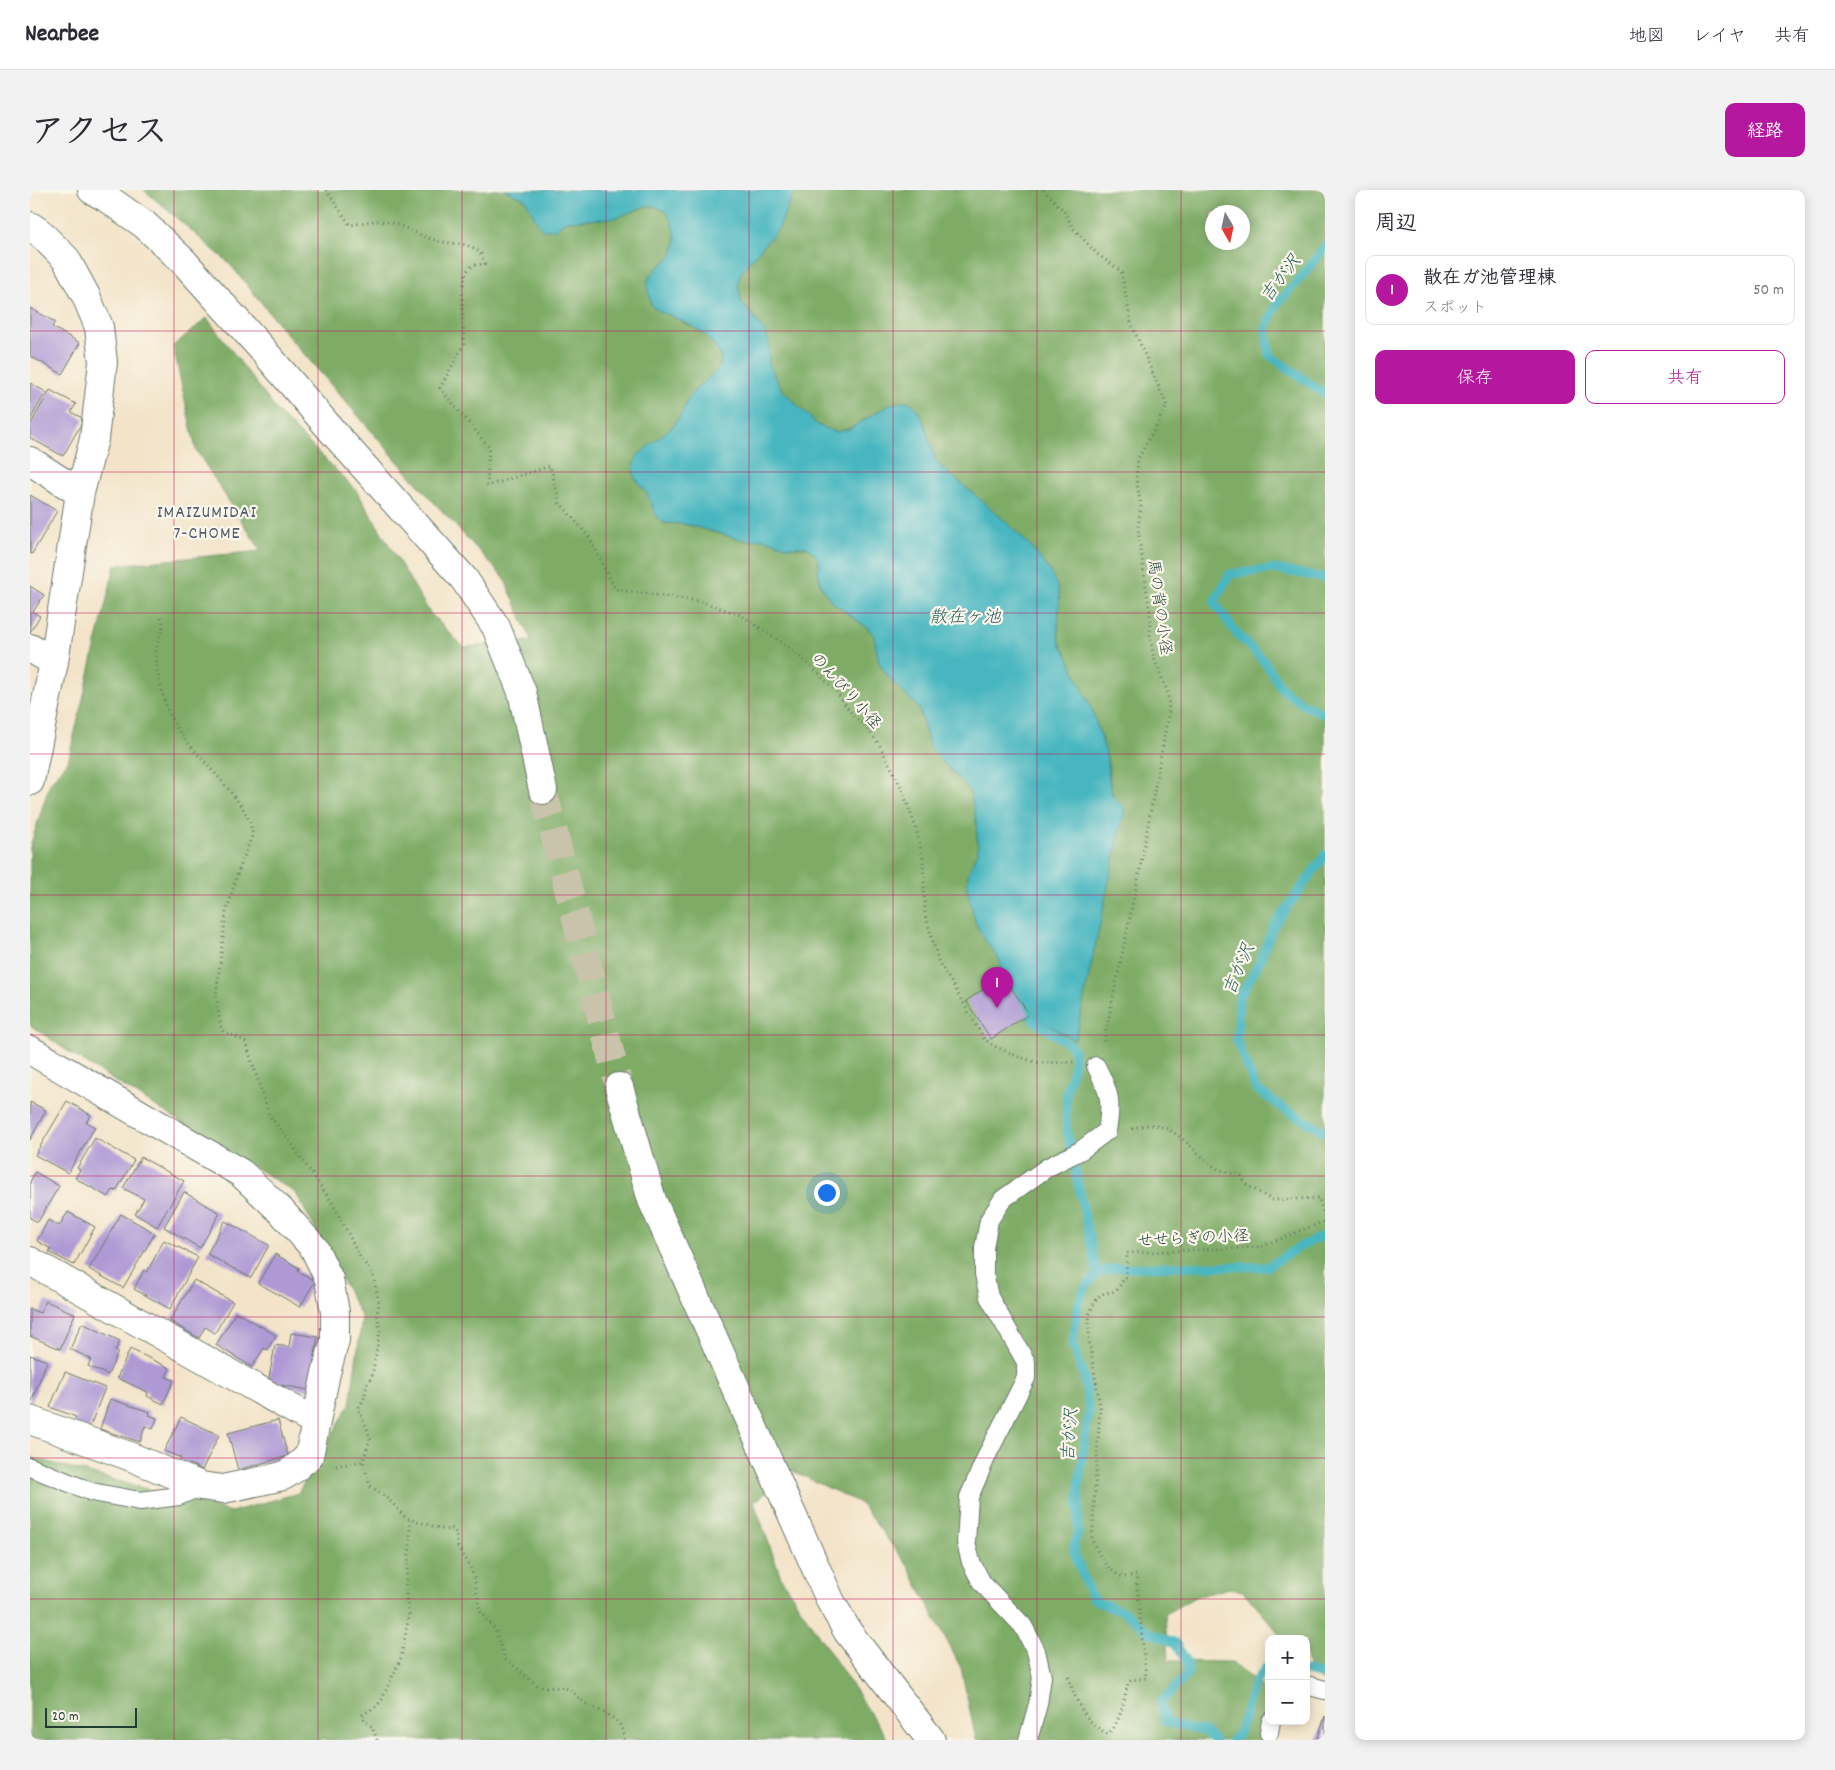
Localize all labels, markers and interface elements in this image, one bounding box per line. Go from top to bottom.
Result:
text: Nearbee [25,18,99,52]
text: 地図 [1629,25,1665,50]
text: レイヤ [1693,25,1746,50]
text: 共有 [1774,25,1810,50]
button: 経路 [1725,103,1805,157]
text: アクセス [30,110,168,160]
north arrow [1205,205,1250,250]
text: 周辺 [1375,210,1417,240]
water label: 吉が沢 [1256,250,1309,309]
text: 散在ガ池管理棟 [1423,266,1556,293]
text: 1 [1390,279,1394,302]
text: 50 m [1753,279,1784,302]
text: スポット [1423,297,1487,320]
button: 保存 [1375,350,1575,404]
button: 共有 [1585,350,1785,404]
district label: IMAIZUMIDAI 7-CHOME [157,501,257,547]
street label: 馬の背の小径 [1140,558,1177,656]
water label: 散在ヶ池 [929,606,1002,631]
street label: のんびり小径 [804,648,886,735]
water label: 吉が沢 [1218,939,1263,1000]
pin: 1 [981,967,1013,1008]
your location [814,1180,840,1206]
street label: せせらぎの小径 [1137,1225,1250,1254]
water label: 吉が沢 [1057,1406,1086,1463]
map controls [1265,1635,1310,1725]
button: + [1265,1635,1310,1680]
button: − [1265,1680,1310,1725]
scale bar [45,1705,138,1728]
text: 20 m [52,1707,79,1727]

